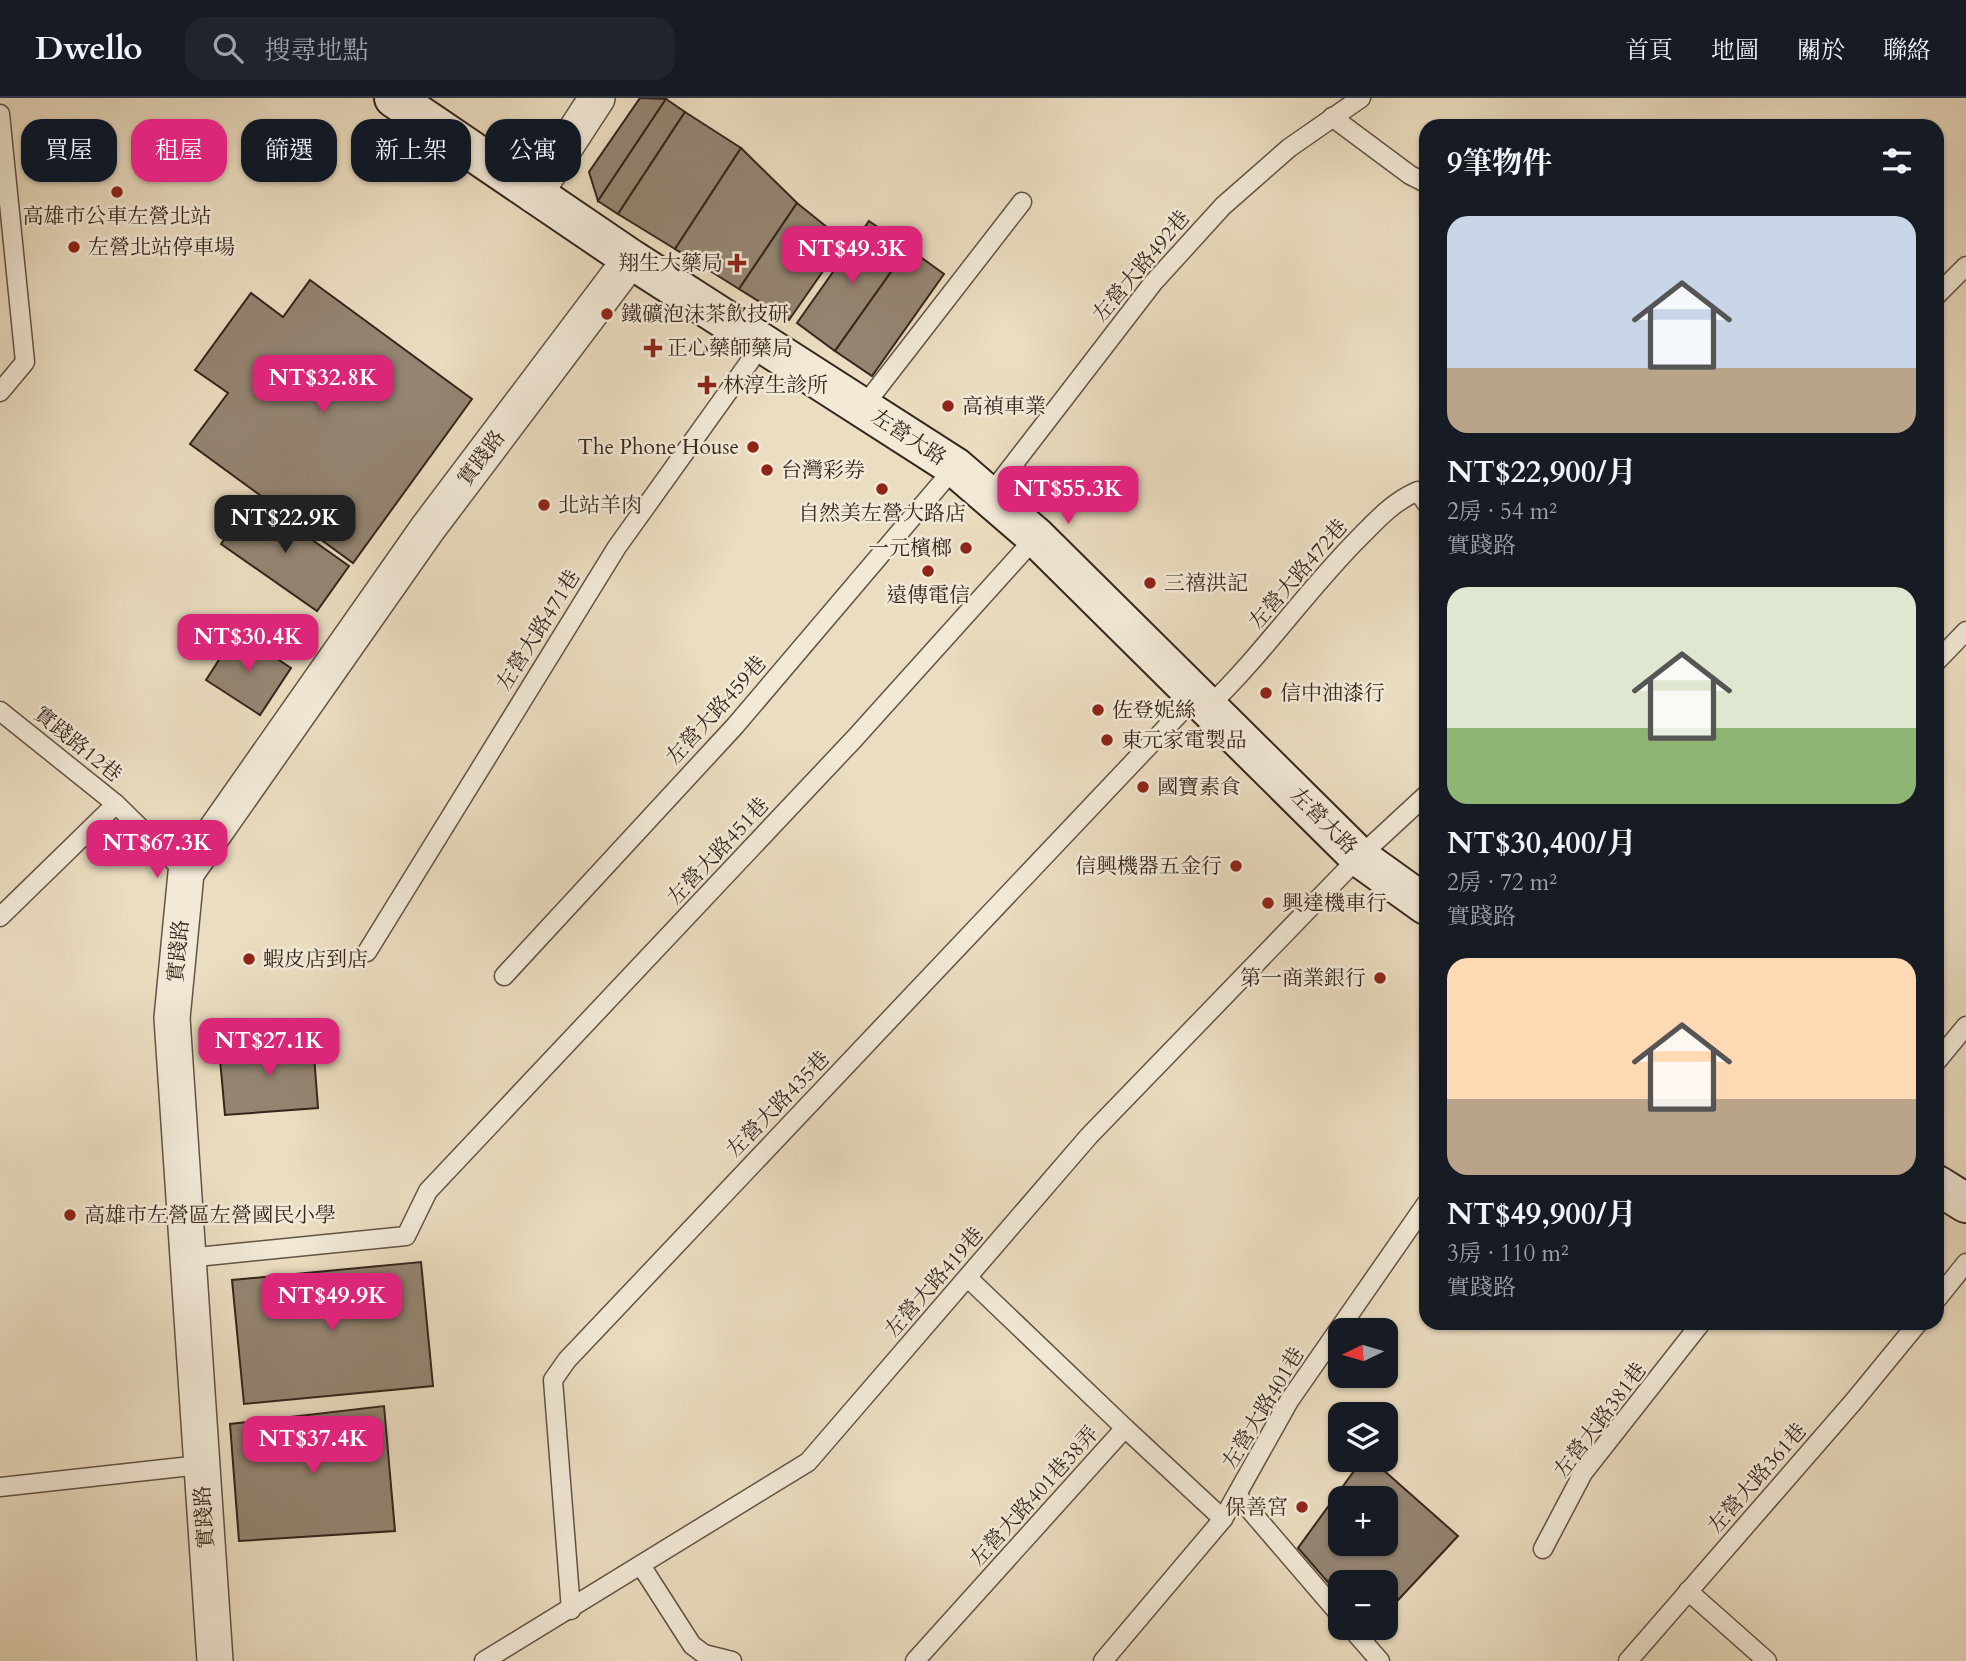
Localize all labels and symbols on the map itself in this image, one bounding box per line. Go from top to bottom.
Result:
marker: 高雄市公車左營北站 [109,184,125,200]
place label: 高雄市公車左營北站 [23,202,212,231]
street label: 左營大路492巷 [1086,204,1197,328]
pin: NT$49.3K [780,226,924,286]
place label: 左營北站停車場 [88,233,235,262]
marker: 左營北站停車場 [66,239,82,255]
place label: 翔生大藥局 [618,249,723,278]
marker: 翔生大藥局 [729,255,745,271]
place label: 鐵礦泡沫茶飲技研 [621,300,789,329]
marker: 鐵礦泡沫茶飲技研 [599,306,615,322]
place label: 正心藥師藥局 [667,334,793,363]
marker: 正心藥師藥局 [645,340,661,356]
pin: NT$32.8K [251,356,395,415]
place label: 林淳生診所 [723,371,828,400]
marker: 林淳生診所 [697,375,717,395]
place label: 高禎車業 [962,392,1046,421]
marker: 高禎車業 [940,398,956,414]
street label: 左營大路 [866,402,952,472]
street label: 實踐路 [451,424,512,492]
place label: The Phone House [578,433,739,462]
marker: The Phone House [745,439,761,455]
place label: 台灣彩券 [781,456,865,485]
marker: 台灣彩券 [759,462,775,478]
pin: NT$55.3K [996,466,1140,526]
marker: 自然美左營大路店 [874,481,890,497]
place label: 北站羊肉 [558,491,642,520]
pin: NT$22.9K [213,496,357,555]
marker: 北站羊肉 [536,497,552,513]
place label: 自然美左營大路店 [798,499,966,528]
street label: 左營大路472巷 [1242,513,1354,636]
place label: 一元檳榔 [868,534,952,563]
marker: 一元檳榔 [958,540,974,556]
marker: 遠傳電信 [920,563,936,579]
street label: 左營大路471巷 [490,564,587,696]
place label: 三禧洪記 [1164,569,1248,598]
marker: 三禧洪記 [1142,575,1158,591]
place label: 遠傳電信 [886,581,970,610]
pin: NT$30.4K [176,614,320,674]
street label: 左營大路459巷 [660,650,773,771]
place label: 信中油漆行 [1280,679,1385,708]
marker: 信中油漆行 [1258,685,1274,701]
place label: 佐登妮絲 [1112,696,1196,725]
street label: 實踐路12巷 [28,700,128,789]
marker: 佐登妮絲 [1090,702,1106,718]
place label: 東元家電製品 [1121,726,1247,755]
marker: 東元家電製品 [1099,732,1115,748]
place label: 國寶素食 [1157,773,1241,802]
marker: 國寶素食 [1135,779,1151,795]
street label: 左營大路 [1284,781,1364,861]
street label: 左營大路451巷 [661,791,776,911]
pin: NT$67.3K [85,820,229,880]
place label: 信興機器五金行 [1075,852,1222,881]
marker: 信興機器五金行 [1228,858,1244,874]
place label: 興達機車行 [1282,889,1387,918]
marker: 興達機車行 [1260,895,1276,911]
street label: 實踐路 [161,918,196,984]
place label: 蝦皮店到店 [263,945,368,974]
marker: 蝦皮店到店 [241,951,257,967]
place label: 第一商業銀行 [1240,964,1366,993]
marker: 第一商業銀行 [1372,970,1388,986]
pin: NT$27.1K [197,1018,341,1078]
street label: 左營大路435巷 [720,1045,836,1164]
place label: 高雄市左營區左營國民小學 [84,1201,336,1230]
marker: 高雄市左營區左營國民小學 [62,1207,78,1223]
street label: 左營大路419巷 [878,1221,990,1344]
pin: NT$49.9K [260,1274,404,1333]
north arrow [1328,1318,1398,1388]
street label: 左營大路401巷 [1216,1342,1311,1475]
street label: 左營大路381巷 [1548,1357,1653,1484]
pin: NT$37.4K [241,1416,385,1476]
street label: 左營大路361巷 [1701,1417,1813,1540]
street label: 左營大路401巷38弄 [963,1420,1105,1573]
street label: 實踐路 [188,1485,221,1549]
place label: 保善宮 [1225,1493,1288,1522]
marker: 保善宮 [1294,1499,1310,1515]

